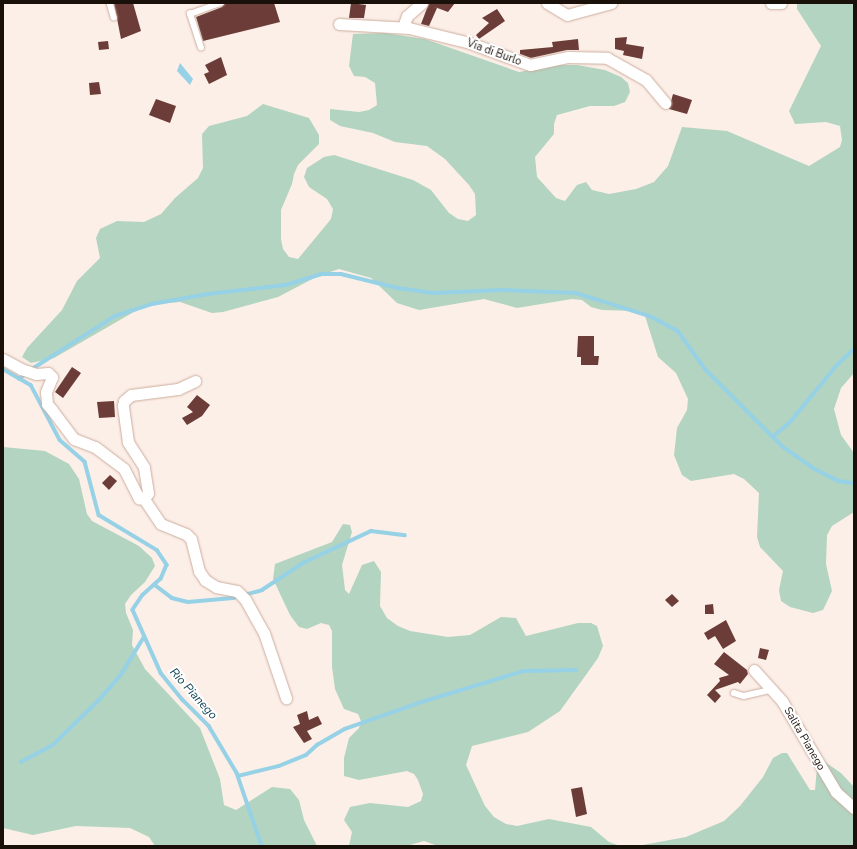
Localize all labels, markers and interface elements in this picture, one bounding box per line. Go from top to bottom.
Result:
street label: Via di Burlo [465,37,523,69]
water label: Rio Pianego [166,665,220,723]
street label: Salita Pianego [781,705,827,773]

